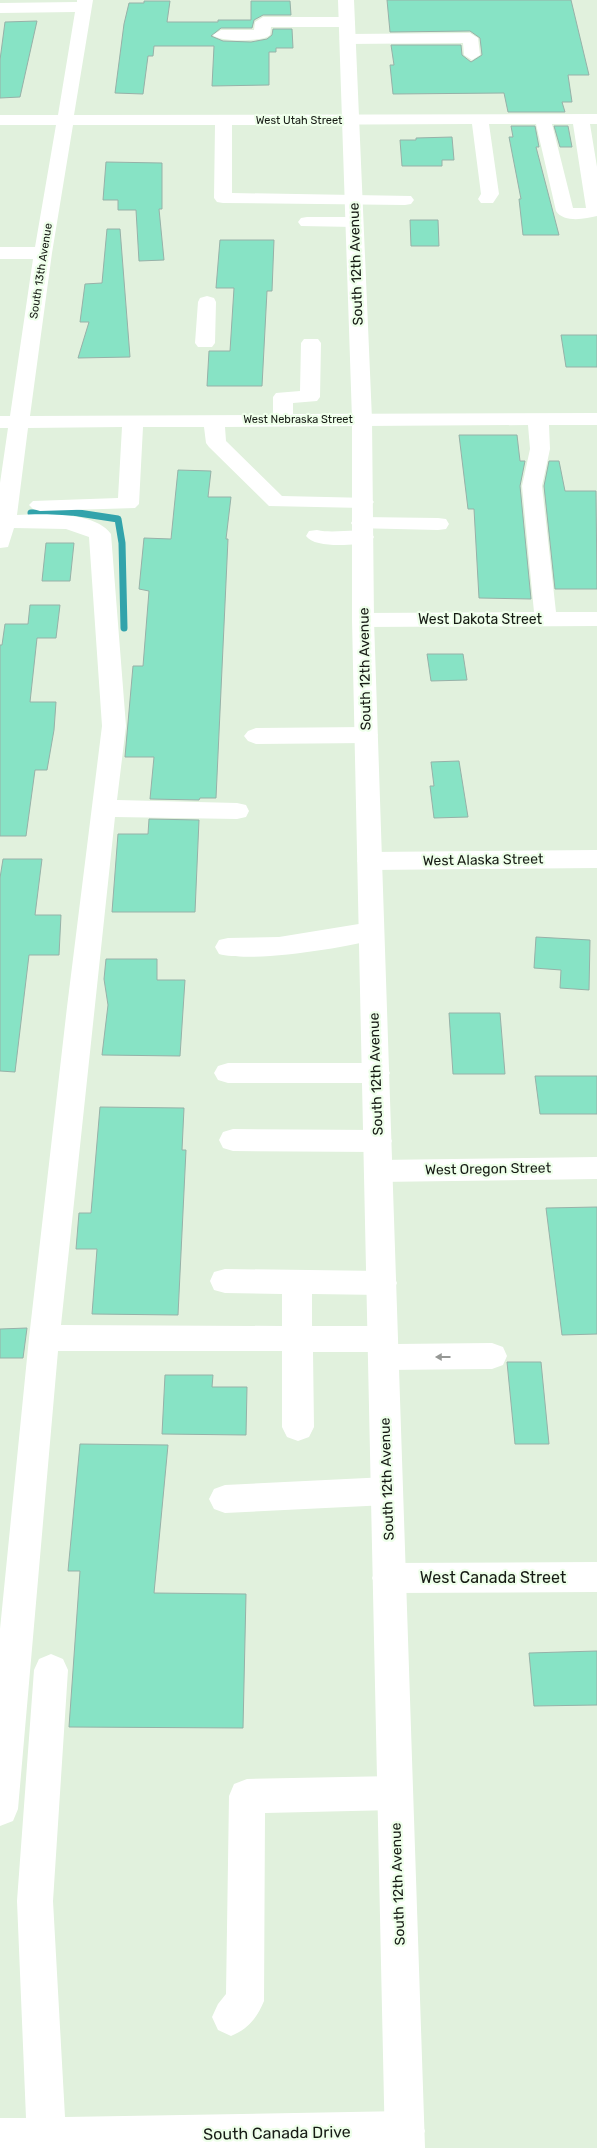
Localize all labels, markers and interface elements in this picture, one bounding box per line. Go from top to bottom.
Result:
street label: West Utah Street [256,114,343,127]
street label: South 12th Avenue [345,202,367,326]
street label: South 13th Avenue [27,222,55,320]
street label: West Nebraska Street [243,413,353,426]
street label: South 12th Avenue [355,607,375,731]
street label: West Dakota Street [418,611,543,628]
street label: West Alaska Street [422,850,544,870]
street label: South 12th Avenue [365,1012,387,1136]
street label: West Oregon Street [425,1159,552,1179]
one-way arrow [435,1353,451,1361]
street label: South 12th Avenue [376,1417,398,1541]
street label: West Canada Street [420,1568,566,1587]
street label: South 12th Avenue [387,1822,409,1946]
street label: South Canada Drive [203,2122,351,2144]

